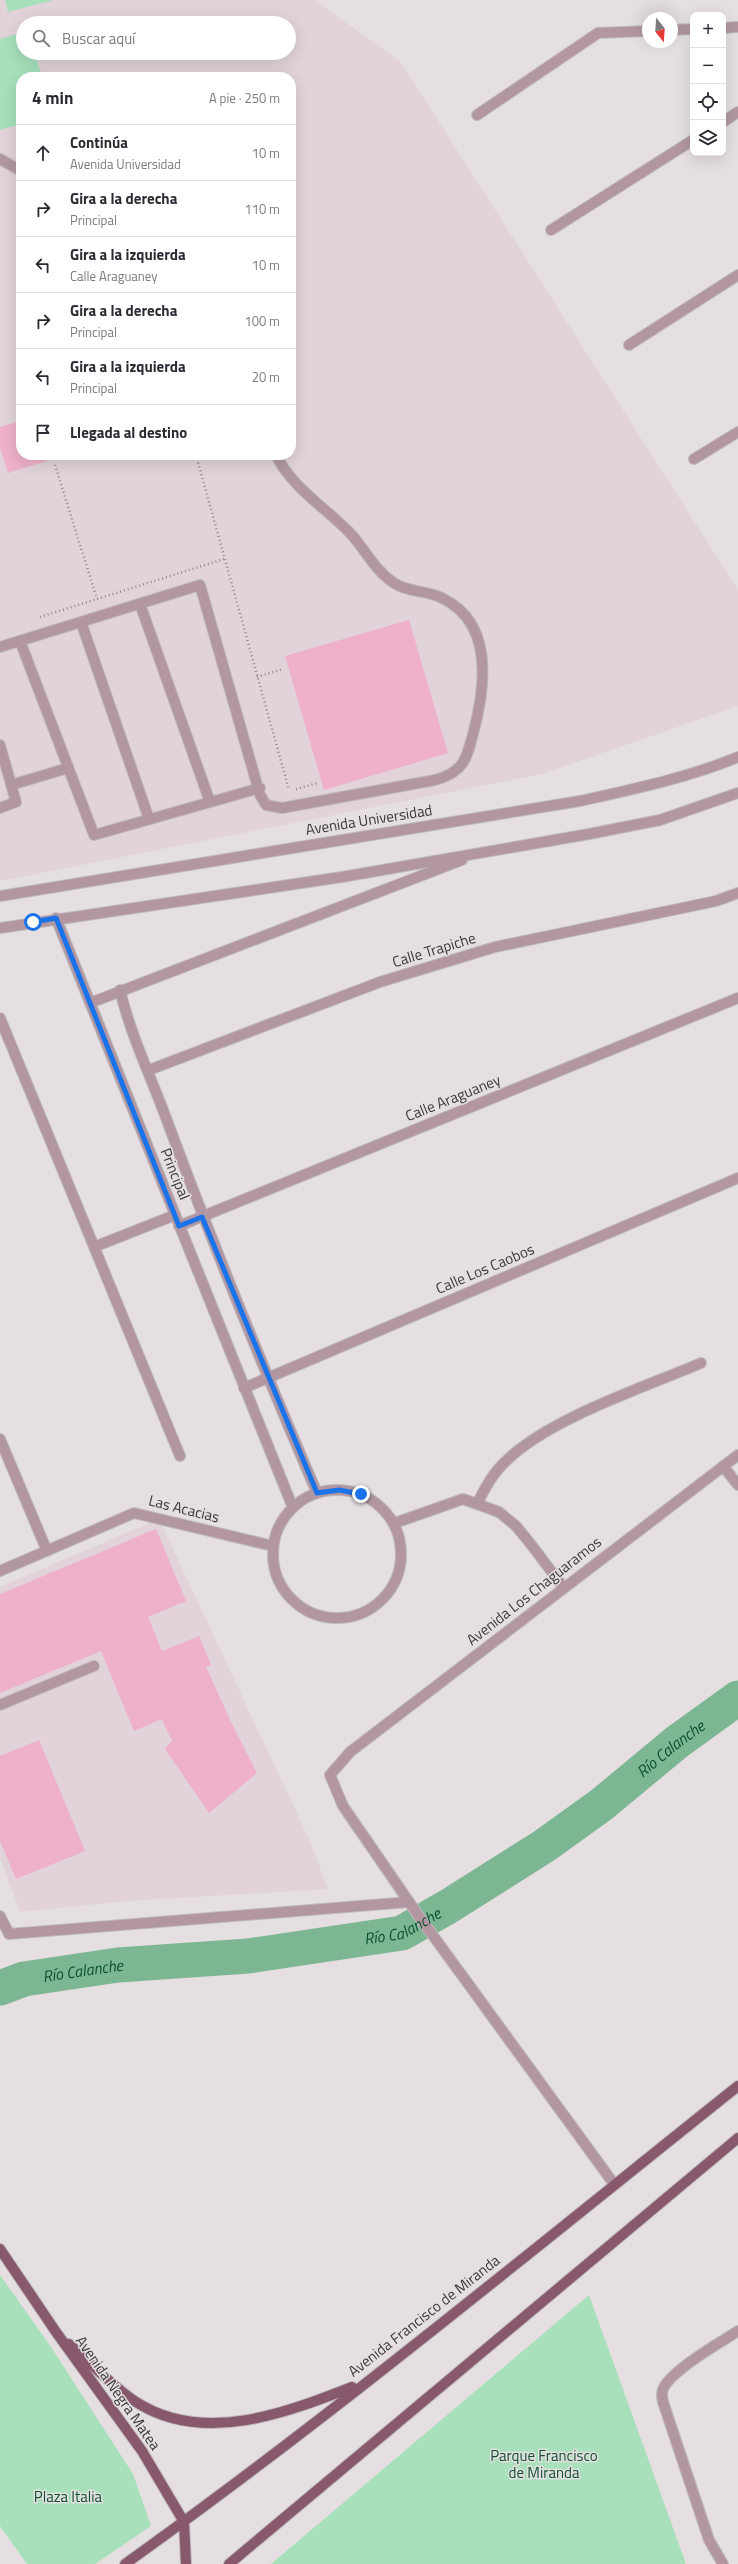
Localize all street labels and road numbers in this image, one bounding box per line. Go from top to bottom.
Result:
street label: Avenida Universidad [304,798,434,841]
street label: Calle Trapiche [389,926,478,973]
street label: Calle Araguaney [402,1068,504,1127]
street label: Principal [155,1144,196,1203]
street label: Calle Los Caobos [432,1237,538,1300]
street label: Las Acacias [146,1489,222,1528]
street label: Avenida Los Chaguaramos [461,1530,606,1651]
street label: Avenida Francisco de Miranda [343,2249,505,2382]
street label: Avenida Negra Matea [70,2331,167,2455]

